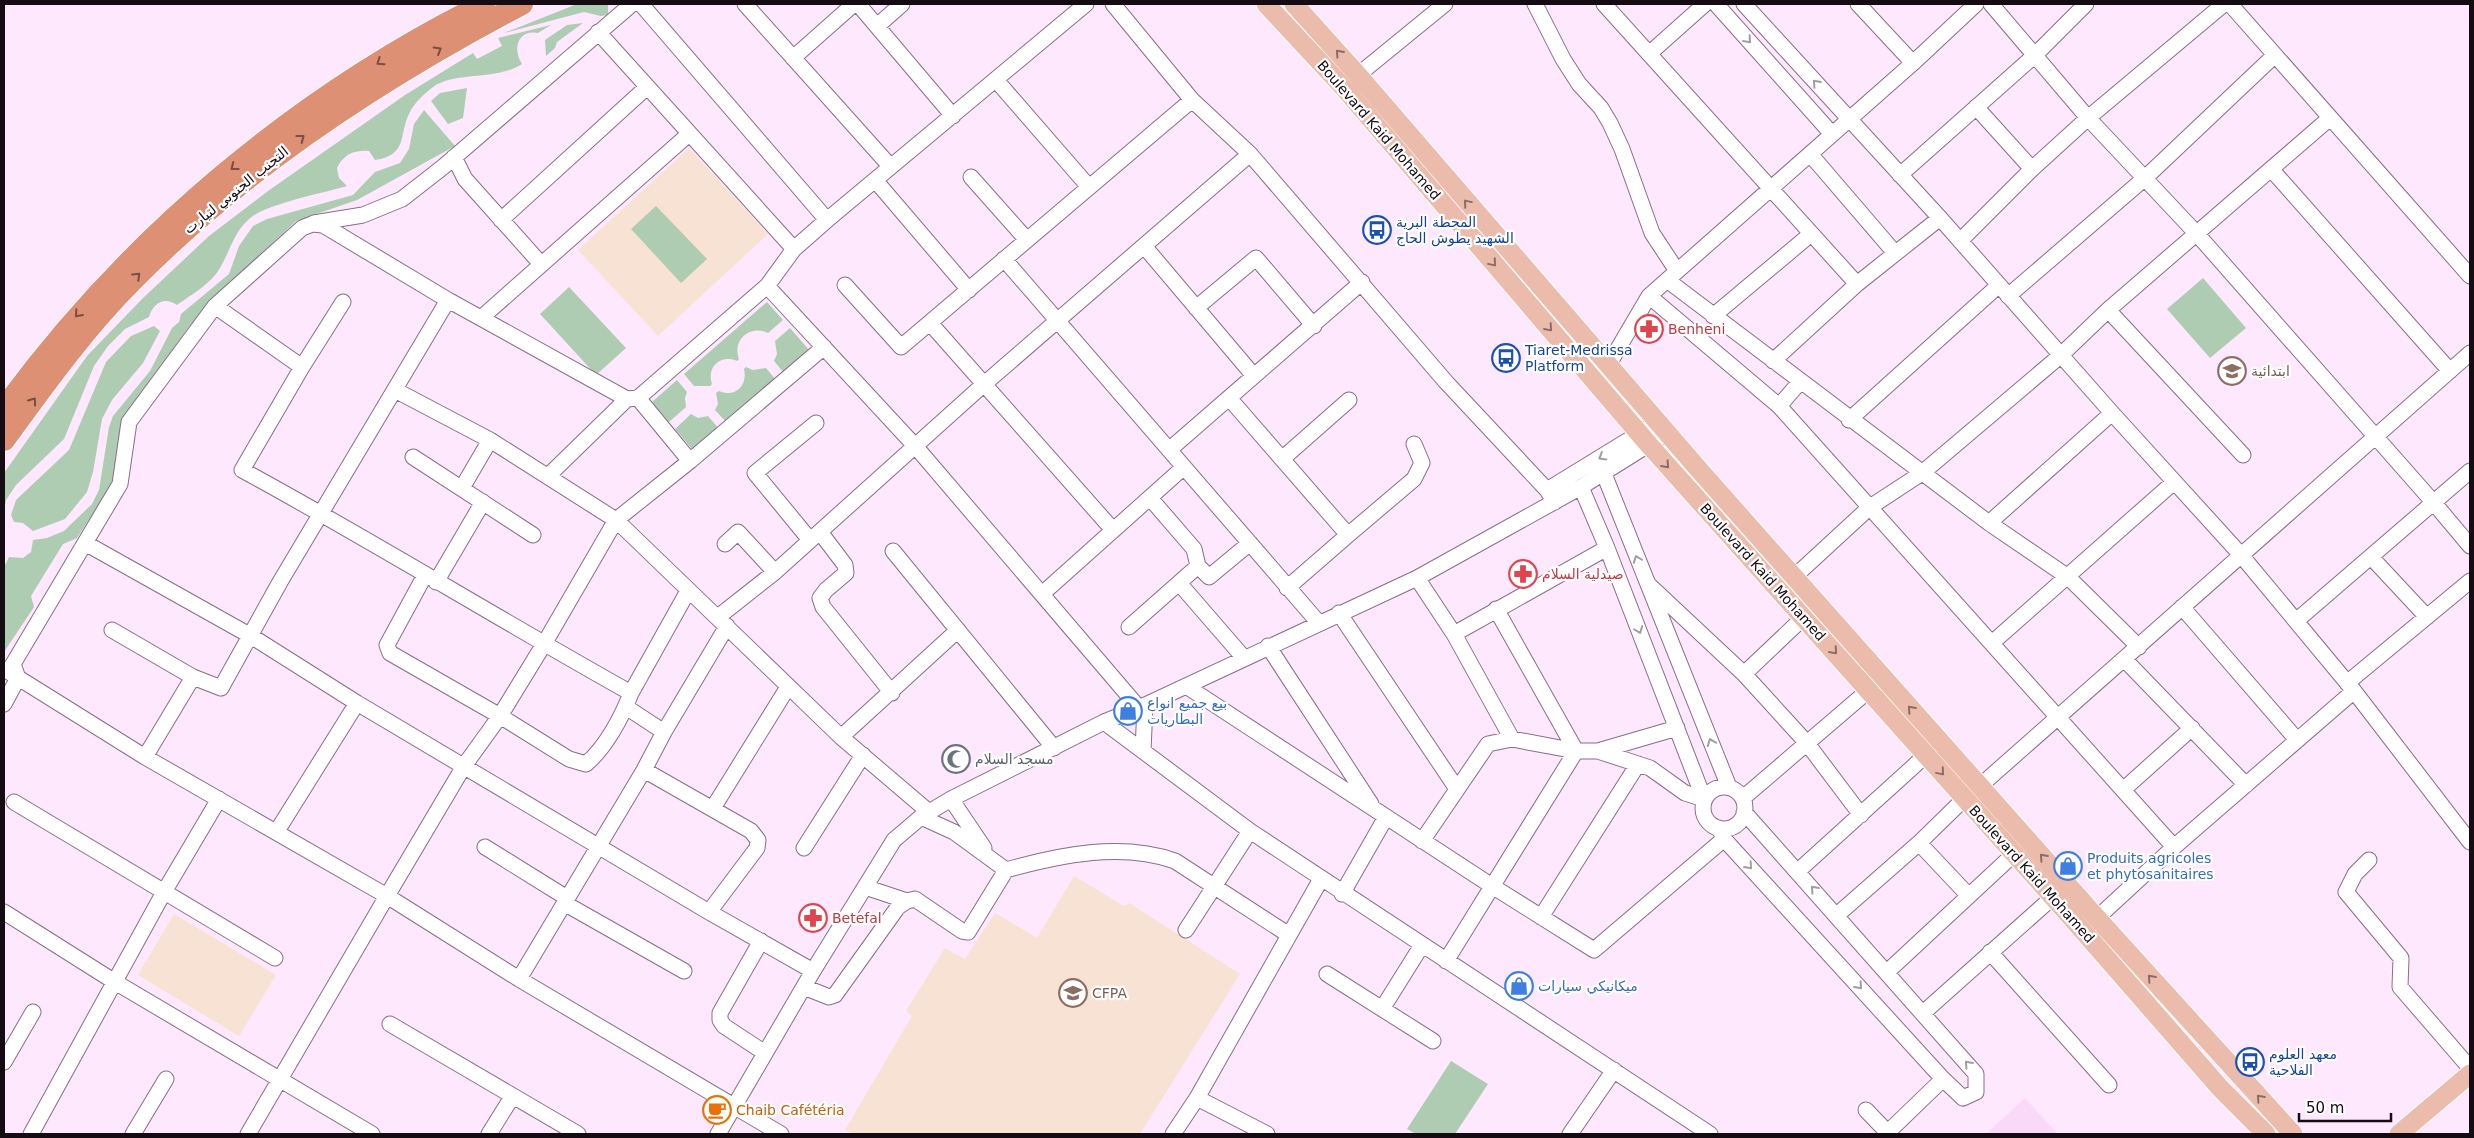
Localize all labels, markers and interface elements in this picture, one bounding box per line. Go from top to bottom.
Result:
one-way arrow [1742,35,1751,44]
one-way arrow [432,46,441,56]
one-way arrow [1335,49,1344,58]
one-way arrow [377,56,386,65]
street label: Boulevard Kaid Mohamed [1314,57,1444,203]
one-way arrow [1812,80,1821,89]
one-way arrow [295,135,305,144]
street label: التجنب الجنوبي لتيارت [181,143,292,238]
one-way arrow [231,161,240,169]
one-way arrow [1464,200,1472,209]
place label: المحطة البرية الشهيد يطوش الحاج [1396,214,1514,247]
bus stop icon: المحطة البرية الشهيد يطوش الحاج [1362,215,1392,245]
one-way arrow [1488,258,1497,267]
one-way arrow [131,273,140,282]
one-way arrow [75,309,84,318]
pharmacy icon: Benheni [1634,314,1664,344]
place label: Benheni [1668,321,1725,337]
one-way arrow [1543,323,1552,332]
place label: Tiaret-Medrissa Platform [1524,342,1633,374]
bus stop icon: Tiaret-Medrissa Platform [1491,343,1521,373]
school or university icon: ابتدائية [2217,356,2247,386]
place label: ابتدائية [2251,363,2290,379]
one-way arrow [27,398,35,407]
one-way arrow [1598,450,1607,460]
one-way arrow [1661,459,1670,468]
street label: Boulevard Kaid Mohamed [1697,500,1829,644]
one-way arrow [1633,555,1643,564]
pharmacy icon: صيدلية السلام [1508,559,1538,589]
place label: صيدلية السلام [1542,566,1624,582]
one-way arrow [1633,625,1643,634]
one-way arrow [1828,645,1837,654]
place label: بيع جميع انواع البطاريات [1147,695,1227,728]
shop icon: بيع جميع انواع البطاريات [1113,696,1143,726]
one-way arrow [1908,706,1917,715]
one-way arrow [1707,738,1717,747]
mosque icon: مسجد السلام [941,744,971,774]
place label: مسجد السلام [975,751,1054,767]
one-way arrow [1936,767,1945,776]
street label: Boulevard Kaid Mohamed [1966,802,2098,946]
place label: Produits agricoles et phytosanitaires [2087,850,2214,882]
shop icon: Produits agricoles et phytosanitaires [2053,851,2083,881]
one-way arrow [2040,853,2049,862]
one-way arrow [1743,861,1752,870]
one-way arrow [1811,886,1820,895]
pharmacy icon: Betefal [798,903,828,933]
place label: Betefal [832,910,882,926]
shop icon: ميكانيكي سيارات [1504,971,1534,1001]
one-way arrow [2148,974,2157,983]
school or university icon: CFPA [1058,978,1088,1008]
place label: ميكانيكي سيارات [1538,978,1638,995]
one-way arrow [1853,981,1862,990]
place label: CFPA [1092,985,1127,1001]
place label: معهد العلوم الفلاحية [2269,1046,2337,1078]
bus stop icon: معهد العلوم الفلاحية [2235,1047,2265,1077]
one-way arrow [1965,1060,1974,1069]
scale bar [2299,1090,2392,1122]
cafe icon: Chaib Cafétéria [702,1095,732,1125]
one-way arrow [2257,1095,2266,1104]
text: 50 m [2306,1099,2344,1117]
place label: Chaib Cafétéria [736,1102,845,1118]

